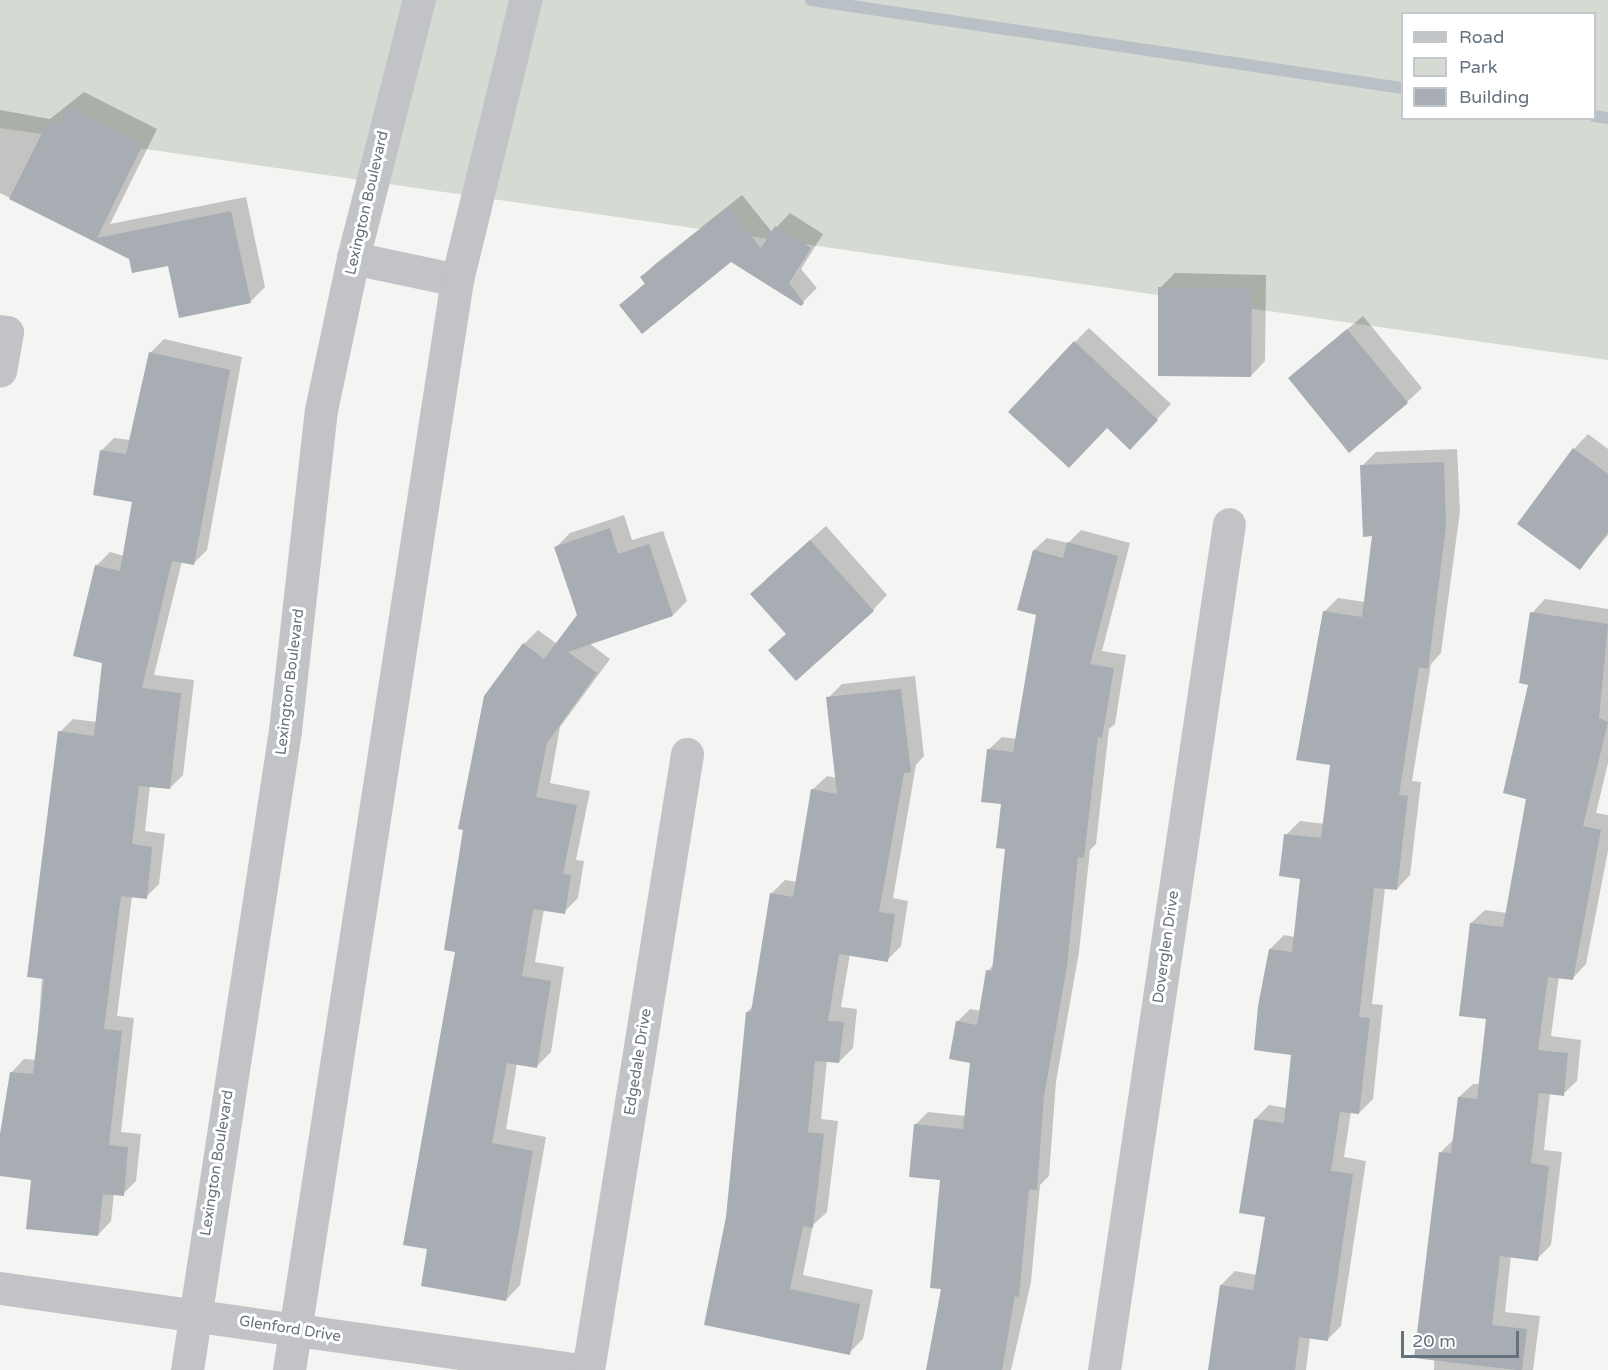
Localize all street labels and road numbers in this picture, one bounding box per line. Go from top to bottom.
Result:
street label: Lexington Boulevard [342,129,392,277]
street label: Lexington Boulevard [272,608,308,756]
street label: Doverglen Drive [1149,890,1183,1004]
street label: Edgedale Drive [621,1007,655,1117]
street label: Lexington Boulevard [197,1089,237,1237]
street label: Glenford Drive [238,1312,342,1346]

